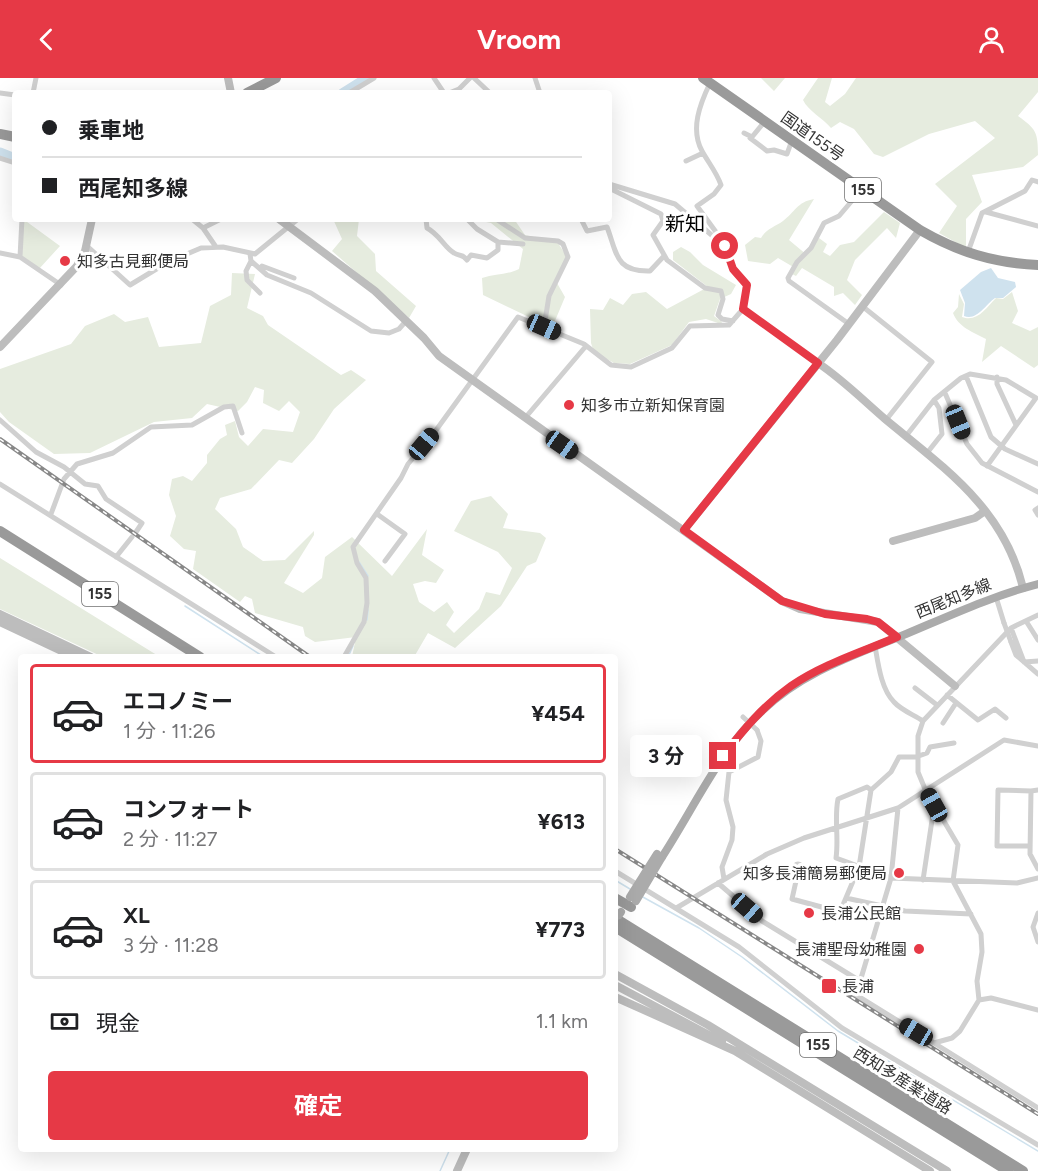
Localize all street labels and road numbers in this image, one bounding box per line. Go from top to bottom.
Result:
street label: 国道155号 [777,108,848,165]
road number: 155 [845,178,881,202]
street label: 西尾知多線 [913,575,994,622]
road number: 155 [82,582,118,606]
road number: 155 [800,1033,836,1057]
street label: 西知多産業道路 [850,1043,955,1118]

